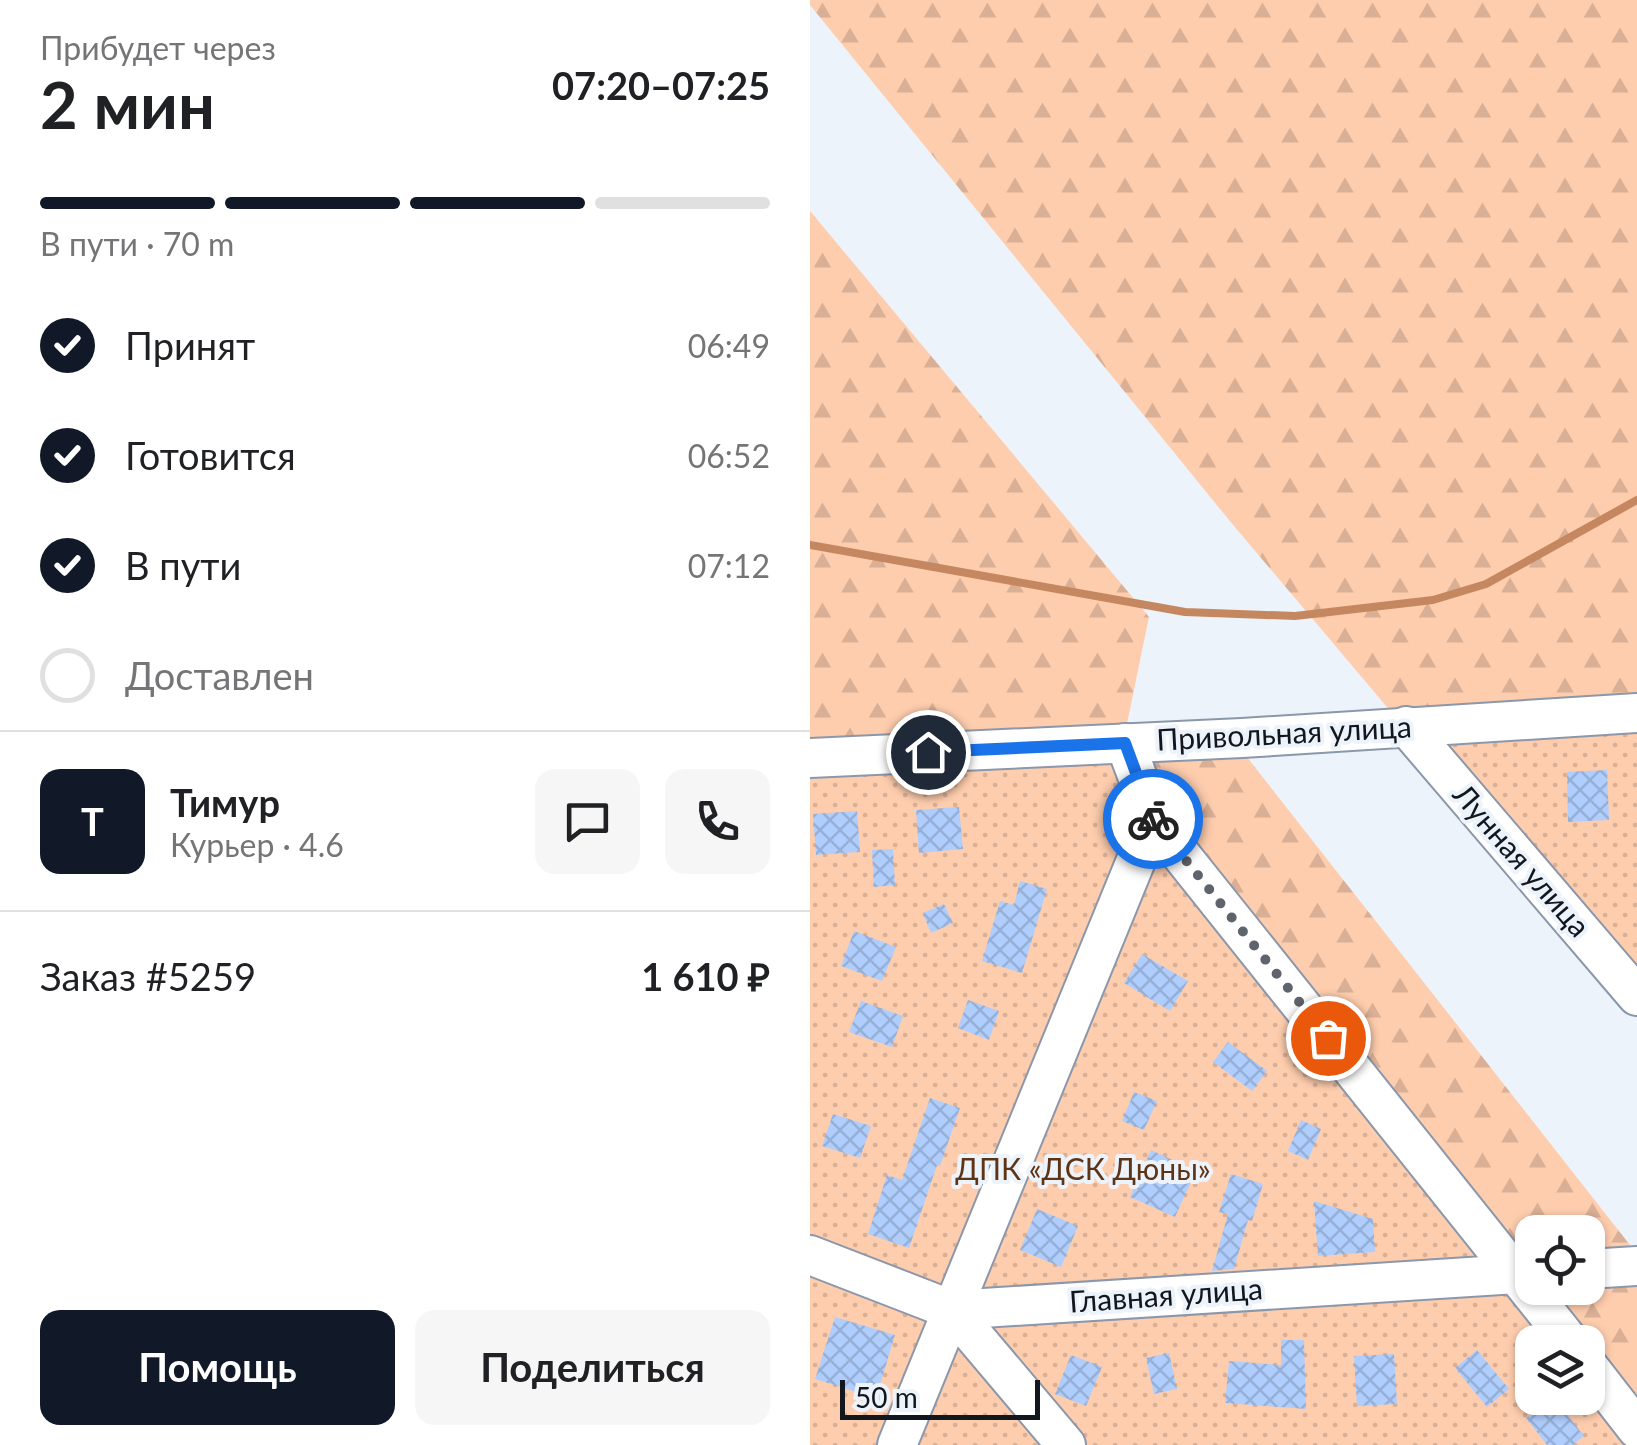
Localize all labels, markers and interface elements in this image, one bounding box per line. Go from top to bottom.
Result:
text: Прибудет через [40,28,276,67]
text: 07:20–07:25 [552,62,770,108]
text: 2 мин [40,65,215,143]
text: В пути · 70 m [40,224,234,263]
icon: check [40,318,95,373]
text: Принят [125,322,255,368]
text: 06:49 [688,326,770,365]
icon: check [40,428,95,483]
text: Готовится [125,432,296,478]
text: 06:52 [688,436,770,475]
icon: check [40,538,95,593]
text: В пути [125,542,241,588]
text: 07:12 [688,546,770,585]
text: Доставлен [125,652,314,698]
street label: Привольная улица [1155,707,1412,757]
pin [886,710,971,795]
icon: home [901,725,956,780]
button: chat [535,769,640,874]
button: phone [665,769,770,874]
courier [1103,769,1203,869]
street label: Лунная улица [1446,775,1598,943]
text: Тимур [170,779,280,825]
icon: bike [1126,792,1181,847]
text: Т [81,798,104,844]
text: Курьер · 4.6 [170,825,344,864]
text: Заказ #5259 [40,953,256,999]
text: 1 610 ₽ [641,953,770,999]
pin [1286,996,1371,1081]
icon: bag [1301,1011,1356,1066]
park label: ДПК «ДСК Дюны» [955,1150,1211,1186]
map controls [1515,1215,1605,1415]
button: locate [1515,1215,1605,1305]
street label: Главная улица [1068,1269,1264,1319]
button: Помощь [40,1310,395,1425]
button: Поделиться [415,1310,770,1425]
button: layers [1515,1325,1605,1415]
scale bar [840,1375,1040,1420]
text: 50 m [855,1380,918,1414]

